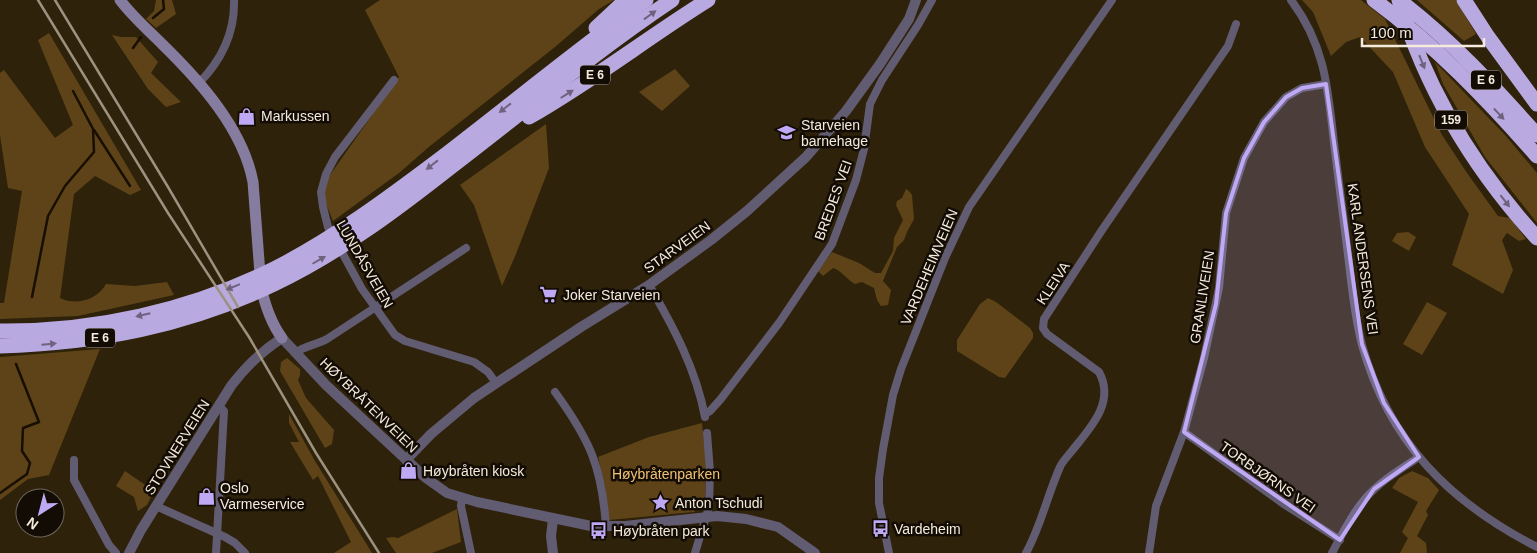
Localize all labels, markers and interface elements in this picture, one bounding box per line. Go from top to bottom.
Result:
one-way arrow [643,10,657,20]
scale bar [1362,15,1484,47]
text: 100 m [1370,24,1412,41]
one-way arrow [1419,55,1427,69]
road number: E 6 [580,66,610,84]
road number: E 6 [1471,70,1501,90]
one-way arrow [560,89,573,98]
one-way arrow [499,103,512,114]
shop icon: Markussen [237,106,257,126]
place label: Markussen [261,108,329,124]
one-way arrow [1493,108,1505,120]
road number: 159 [1435,110,1467,130]
place label: Starveien barnehage [801,117,868,149]
school or university icon: Starveien barnehage [777,123,797,143]
street label: BREDES VEI [811,158,855,242]
one-way arrow [426,159,439,170]
street label: KARL ANDERSENS VEI [1344,182,1382,336]
one-way arrow [1500,194,1510,208]
street label: VARDEHEIMVEIEN [897,207,961,327]
street label: LUNDÅSVEIEN [333,217,397,311]
street label: STARVEIEN [641,218,713,276]
street label: GRANLIVEIEN [1187,249,1217,345]
one-way arrow [312,255,325,264]
street label: KLEIVA [1033,258,1073,307]
one-way arrow [225,284,240,291]
supermarket icon: Joker Starveien [539,285,559,305]
place label: Joker Starveien [563,287,660,303]
one-way arrow [135,311,150,319]
road number: E 6 [85,328,115,348]
one-way arrow [41,339,57,347]
street label: HØYBRÅTENVEIEN [317,354,421,456]
street label: STOVNERVEIEN [141,396,213,498]
street label: TORBJØRNS VEI [1217,438,1319,516]
shop icon: Høybråten kiosk [399,461,419,481]
place label: Høybråten kiosk [423,463,525,479]
park label: Høybråtenparken [612,466,720,482]
place label: Oslo Varmeservice [220,480,305,512]
shop icon: Oslo Varmeservice [196,486,216,506]
north arrow [15,488,65,538]
place icon: Anton Tschudi [651,493,671,513]
place label: Anton Tschudi [675,495,763,511]
text: N [24,514,41,533]
bus stop icon: Vardeheim [870,519,890,539]
bus stop icon: Høybråten park [589,521,609,541]
place label: Vardeheim [894,521,961,537]
place label: Høybråten park [613,523,710,539]

